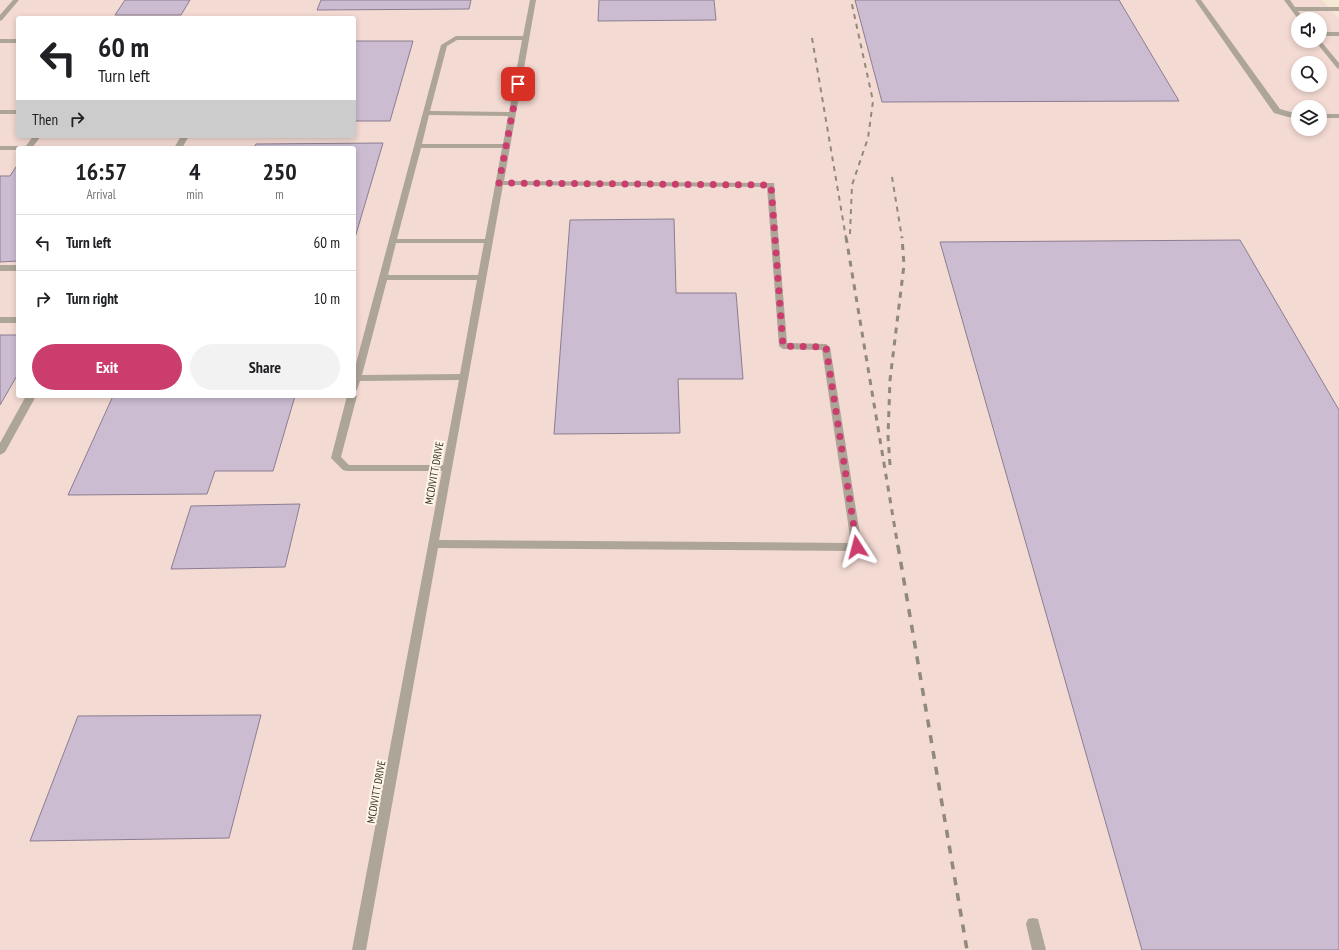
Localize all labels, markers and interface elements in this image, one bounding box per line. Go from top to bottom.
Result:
map controls [1291,12,1327,136]
button: sound [1291,12,1327,48]
text: 60 m [98,28,149,65]
icon: left [32,32,84,84]
button: search [1291,56,1327,92]
text: Turn left [98,64,150,87]
pin [501,67,535,101]
icon: arrive [507,73,529,95]
button: layers [1291,100,1327,136]
icon: right [66,108,88,130]
text: Then [32,110,58,129]
text: 16:57 [75,156,127,187]
text: 4 [189,156,200,187]
text: 250 [262,156,297,187]
text: Arrival [86,186,116,203]
text: min [186,186,203,203]
text: m [275,186,284,203]
icon: left [32,232,54,254]
text: Turn left [66,233,111,252]
text: 60 m [314,233,340,252]
icon: right [32,288,54,310]
text: Turn right [66,289,118,308]
text: 10 m [314,289,340,308]
button: Exit [32,344,182,390]
button: Share [190,344,340,390]
street label: MCDIVITT DRIVE [422,440,446,505]
position arrow [836,526,878,568]
street label: MCDIVITT DRIVE [364,759,388,824]

